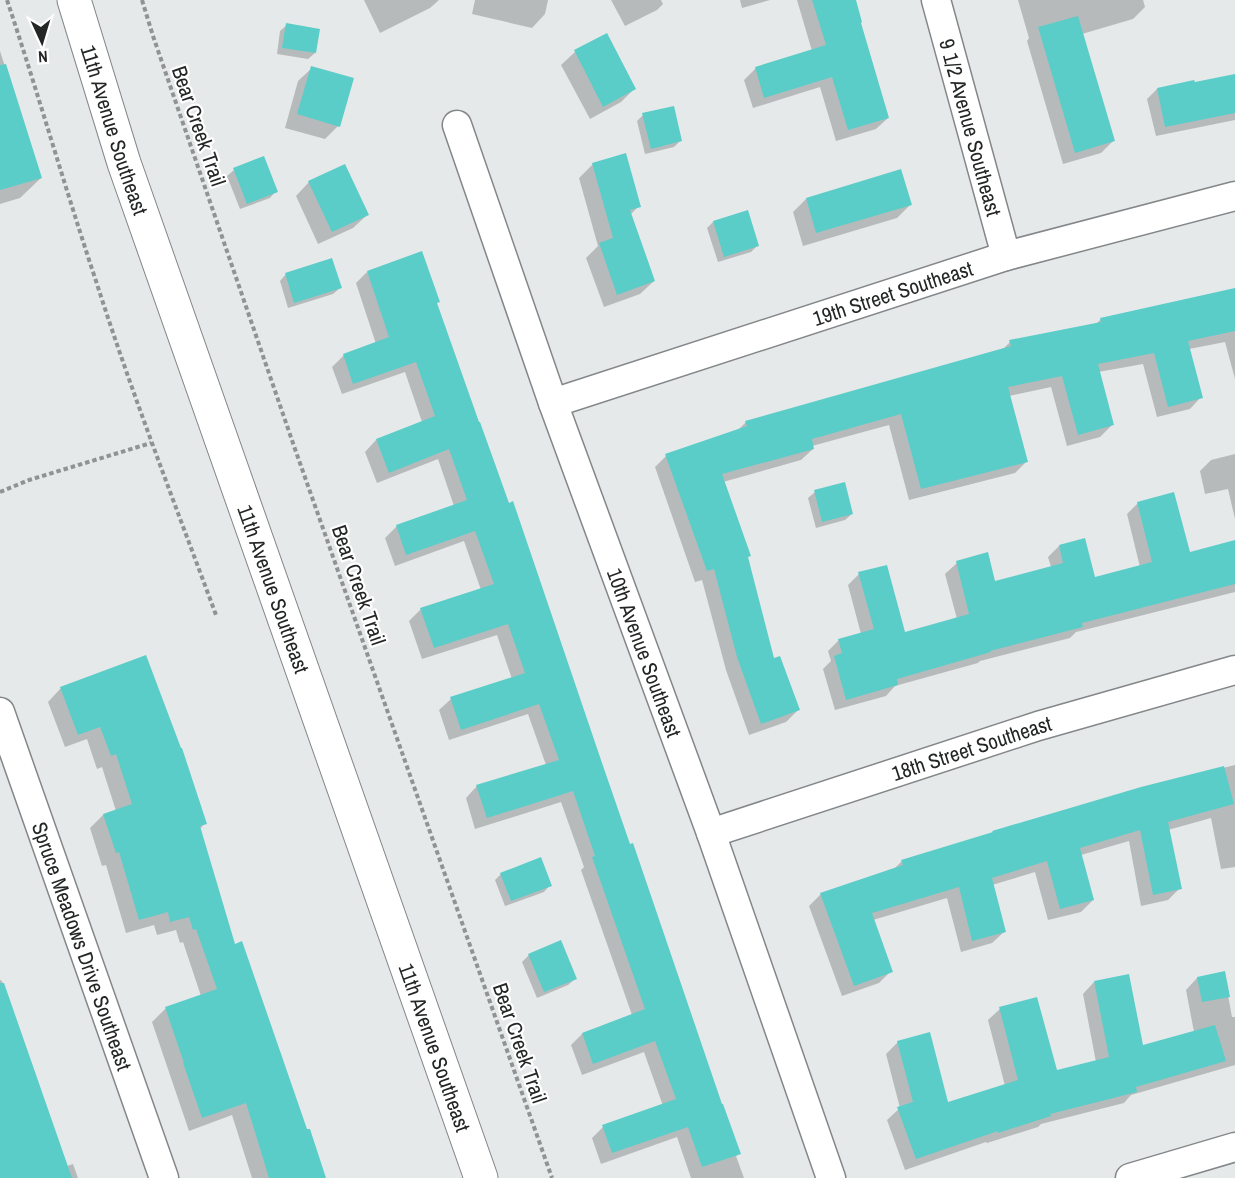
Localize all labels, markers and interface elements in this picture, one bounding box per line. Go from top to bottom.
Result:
north arrow [12,12,72,72]
street label: 9 1/2 Avenue Southeast [933,35,1009,219]
street label: 11th Avenue Southeast [74,41,156,219]
text: N [38,46,49,68]
street label: Bear Creek Trail [165,62,233,190]
street label: 19th Street Southeast [809,253,977,332]
street label: 11th Avenue Southeast [231,501,317,677]
street label: Bear Creek Trail [325,521,393,649]
street label: 10th Avenue Southeast [600,564,689,741]
street label: 18th Street Southeast [888,708,1055,787]
street label: Spruce Meadows Drive Southeast [25,818,139,1074]
street label: 11th Avenue Southeast [392,959,478,1136]
street label: Bear Creek Trail [486,979,554,1107]

